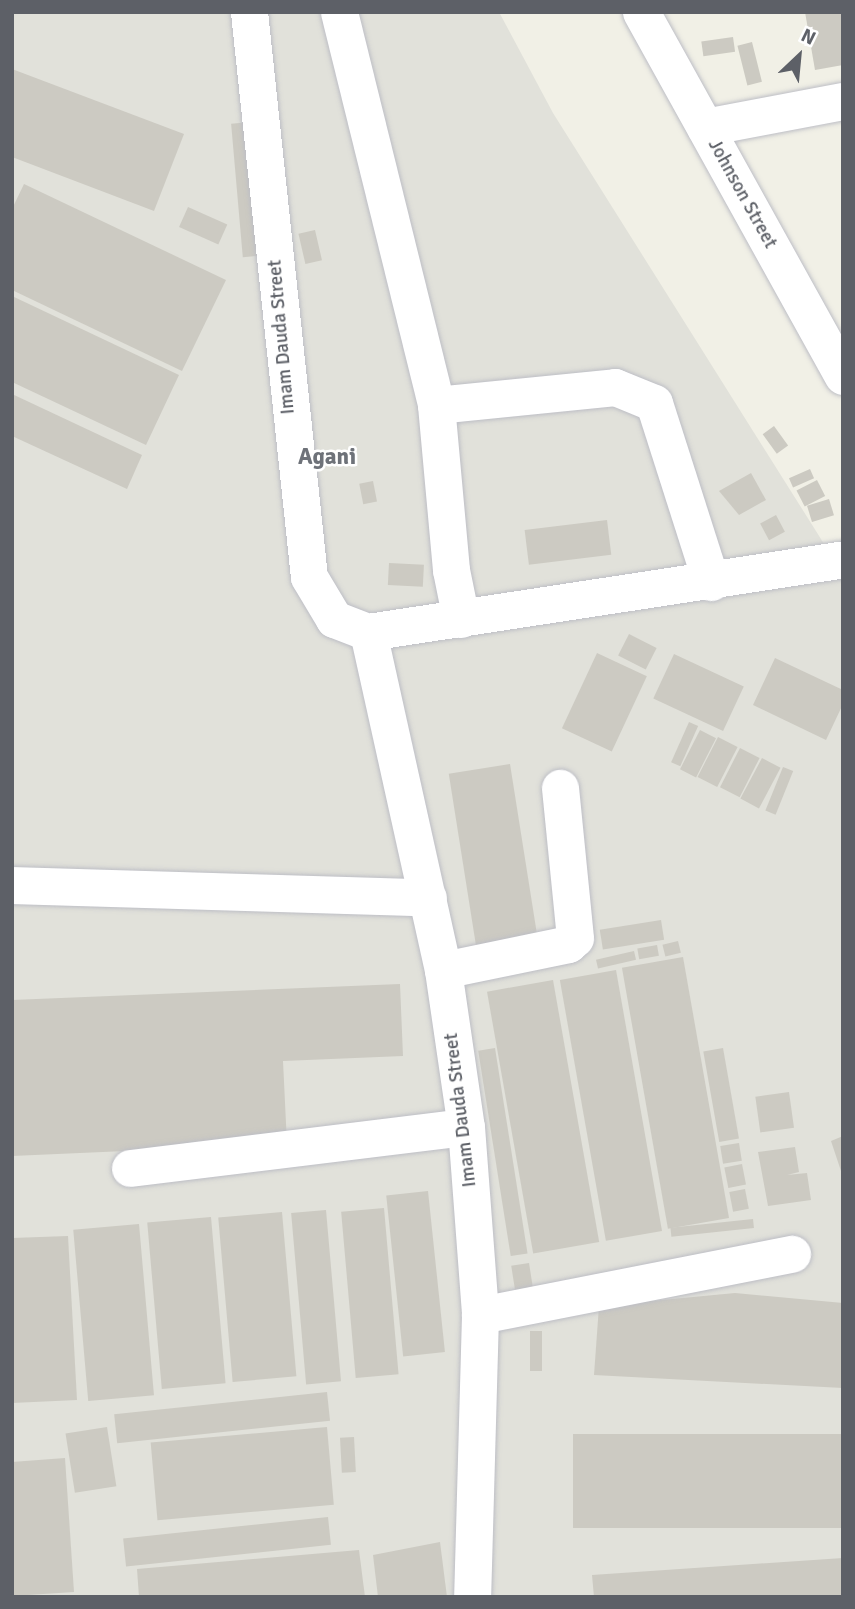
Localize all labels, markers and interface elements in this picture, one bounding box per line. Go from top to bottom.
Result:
north arrow [764,21,834,91]
text: N [797,23,819,51]
street label: Johnson Street [703,135,781,253]
street label: Imam Dauda Street [264,259,300,415]
district label: Agani [298,443,356,471]
street label: Imam Dauda Street [440,1032,482,1188]

